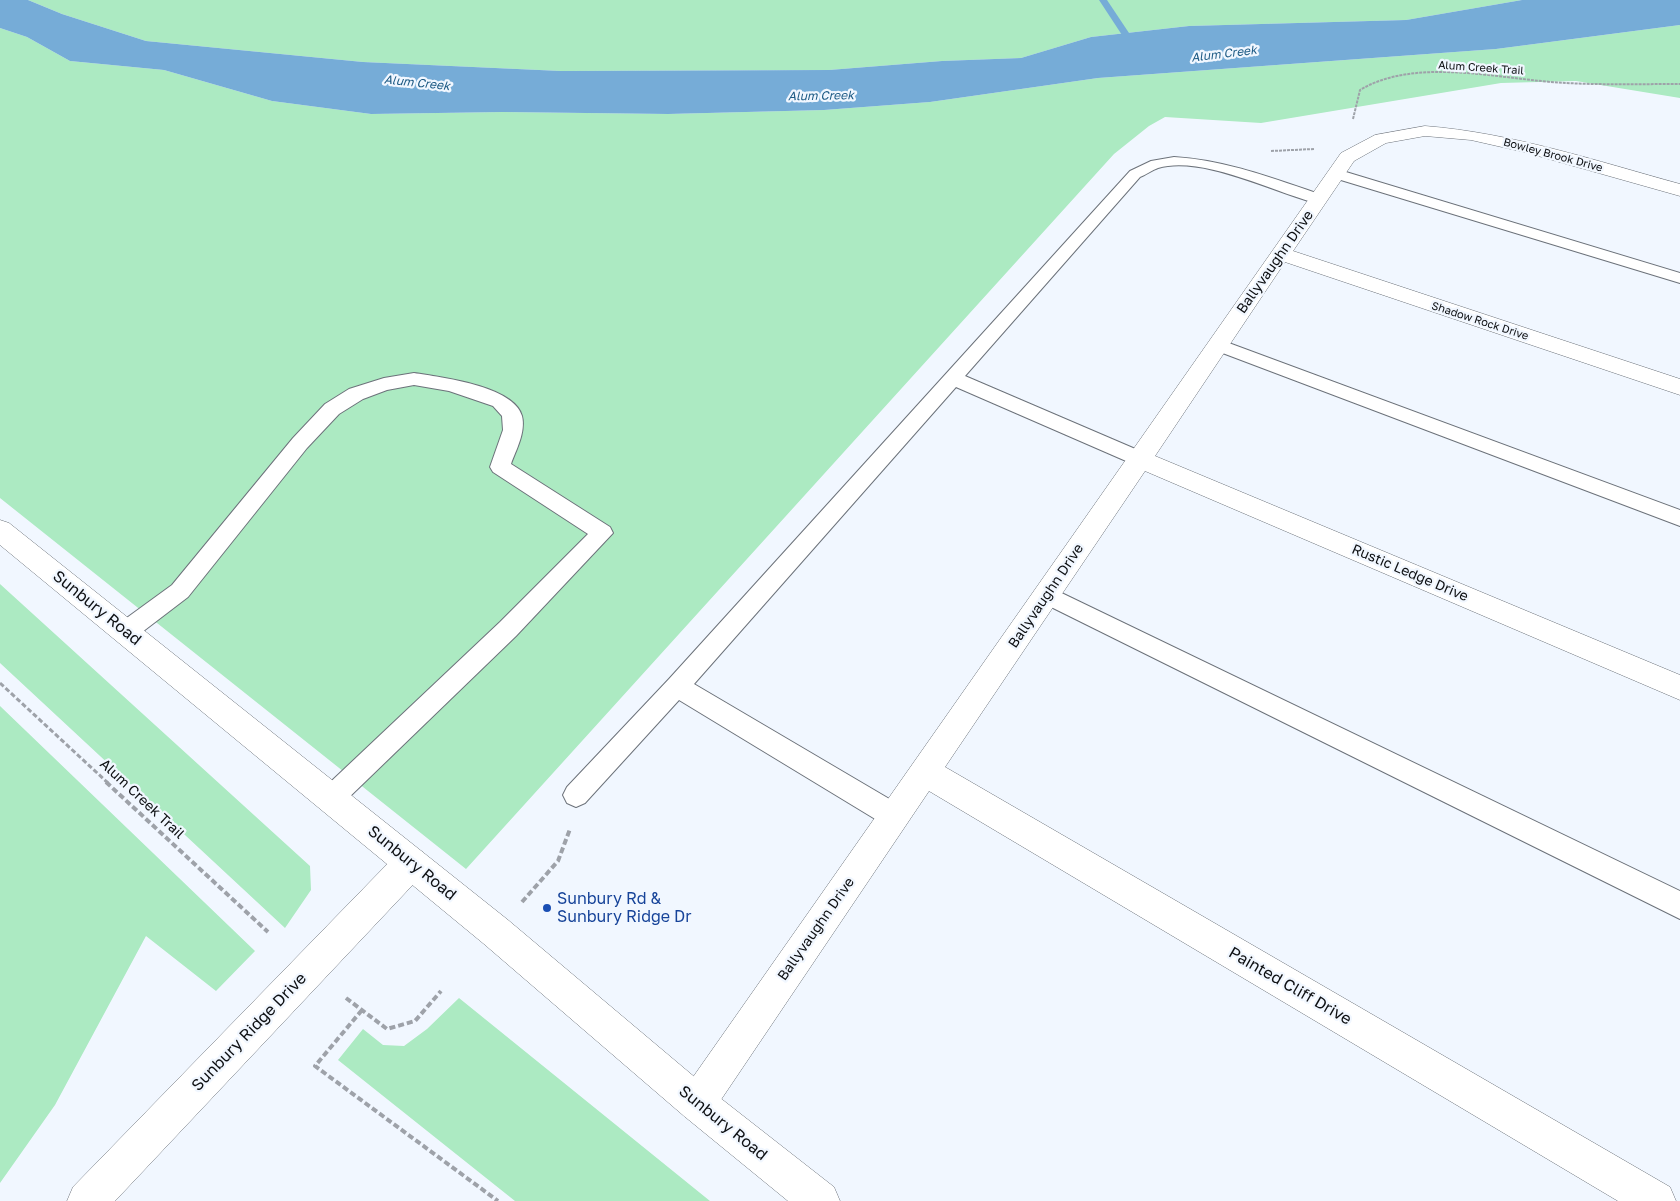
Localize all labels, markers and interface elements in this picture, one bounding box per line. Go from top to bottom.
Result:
water label: Alum Creek [1190,43,1258,65]
street label: Alum Creek Trail [1438,58,1524,78]
water label: Alum Creek [383,72,451,94]
water label: Alum Creek [788,88,854,104]
street label: Bowley Brook Drive [1502,135,1604,175]
street label: Ballyvaughn Drive [1233,207,1317,317]
street label: Shadow Rock Drive [1430,299,1530,343]
street label: Ballyvaughn Drive [1005,541,1087,651]
street label: Rustic Ledge Drive [1349,541,1471,605]
street label: Sunbury Road [49,567,145,649]
street label: Alum Creek Trail [96,756,188,842]
street label: Sunbury Road [364,822,460,904]
street label: Ballyvaughn Drive [774,874,858,984]
place label: Sunbury Rd & Sunbury Ridge Dr [557,889,692,927]
marker: Sunbury Rd & Sunbury Ridge Dr [541,902,553,914]
street label: Painted Cliff Drive [1225,943,1355,1029]
street label: Sunbury Ridge Drive [188,969,310,1095]
street label: Sunbury Road [675,1082,771,1164]

